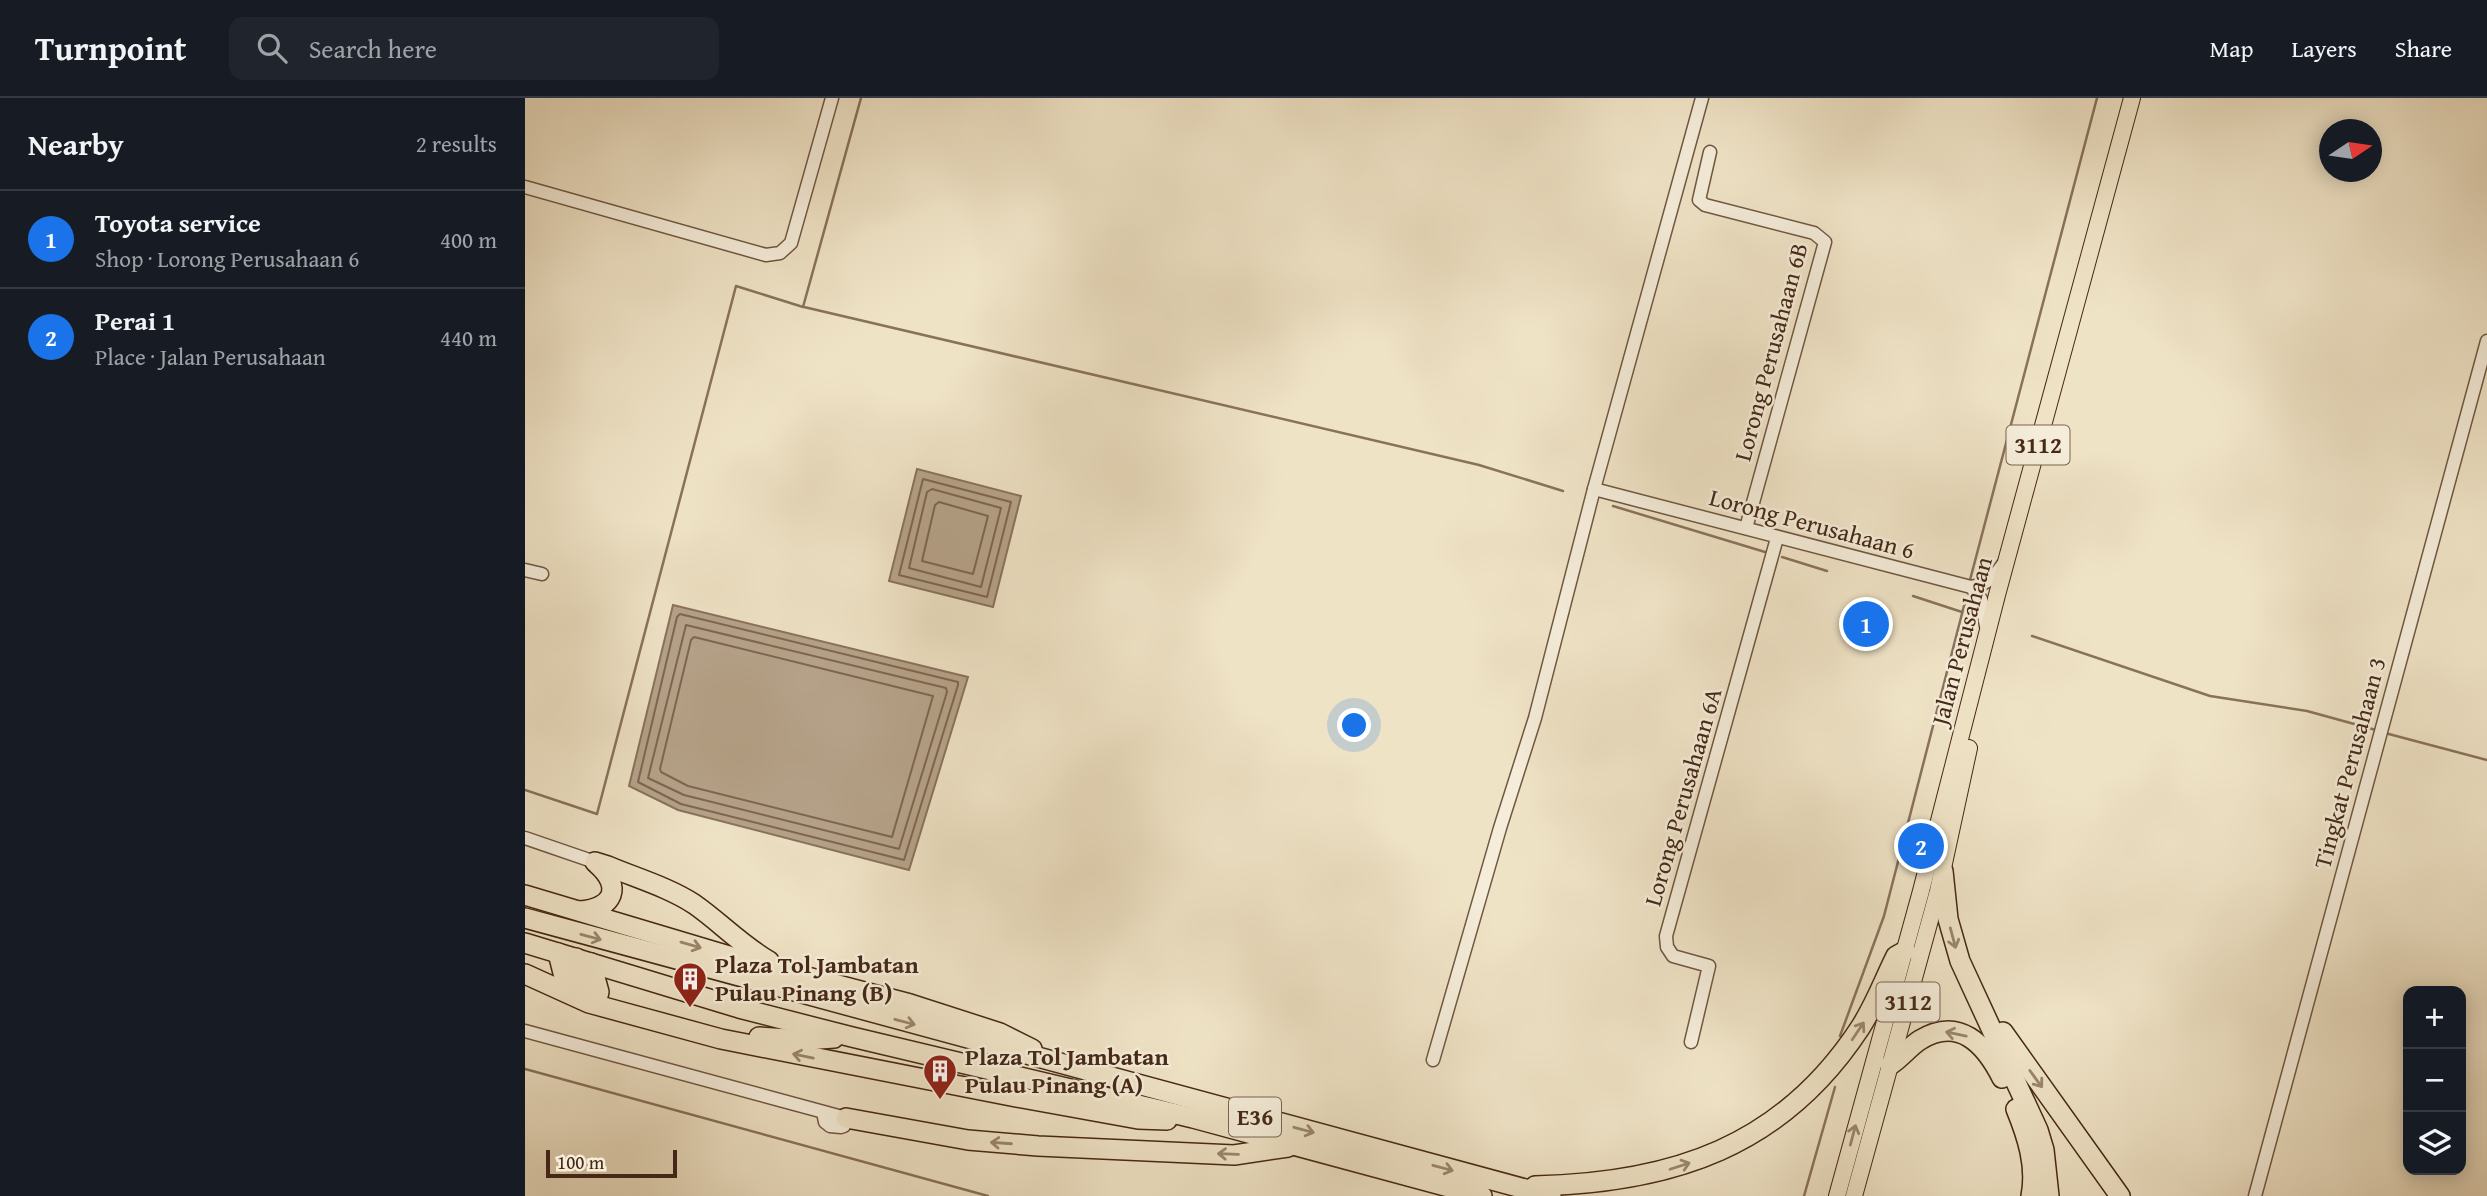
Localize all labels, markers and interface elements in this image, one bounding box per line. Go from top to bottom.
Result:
search box [229,17,719,80]
text: Turnpoint [35,24,187,72]
icon: search [253,29,291,67]
text: Search here [309,29,437,68]
text: Map [2210,31,2253,66]
text: Layers [2291,31,2357,66]
text: Share [2395,31,2452,66]
north arrow [2319,119,2382,182]
text: Nearby [28,122,124,166]
text: 2 results [416,127,497,160]
text: Toyota service [95,203,261,242]
text: 1 [45,223,57,256]
text: 400 m [440,223,497,256]
street label: Lorong Perusahaan 6B [1725,239,1816,465]
text: Shop · Lorong Perusahaan 6 [95,242,359,275]
text: Perai 1 [95,301,175,340]
text: 2 [45,321,57,354]
text: 440 m [440,321,497,354]
text: Place · Jalan Perusahaan [95,340,326,373]
road number: 3112 [2007,426,2069,464]
street label: Lorong Perusahaan 6 [1706,479,1918,568]
street label: Jalan Perusahaan [1921,552,2001,732]
pin: 1 [1843,598,1889,650]
street label: Tingkat Perusahaan 3 [2304,653,2395,872]
street label: Lorong Perusahaan 6A [1635,683,1731,910]
your location [1337,708,1371,742]
pin: 2 [1898,820,1944,872]
one-way arrow [1947,926,1960,949]
one-way arrow [579,932,601,945]
one-way arrow [679,939,702,952]
place label: Plaza Tol Jambatan Pulau Pinang (B) [715,947,919,1010]
building icon: Plaza Tol Jambatan Pulau Pinang (B) [671,960,709,1009]
road number: 3112 [1877,982,1939,1021]
map controls [2403,986,2466,1175]
button: + [2403,986,2466,1049]
one-way arrow [893,1016,916,1029]
one-way arrow [1850,1022,1865,1041]
one-way arrow [1945,1026,1968,1040]
place label: Plaza Tol Jambatan Pulau Pinang (A) [965,1039,1169,1102]
one-way arrow [792,1049,815,1063]
button: − [2403,1049,2466,1112]
building icon: Plaza Tol Jambatan Pulau Pinang (A) [921,1052,959,1101]
one-way arrow [2028,1069,2043,1088]
road number: E36 [1229,1098,1281,1136]
button: layers [2403,1112,2466,1175]
one-way arrow [1292,1124,1315,1137]
one-way arrow [1847,1124,1860,1147]
one-way arrow [990,1136,1013,1149]
scale bar [546,1147,677,1179]
one-way arrow [1217,1147,1240,1161]
text: 100 m [557,1148,604,1176]
one-way arrow [1669,1159,1691,1171]
one-way arrow [1432,1162,1454,1175]

